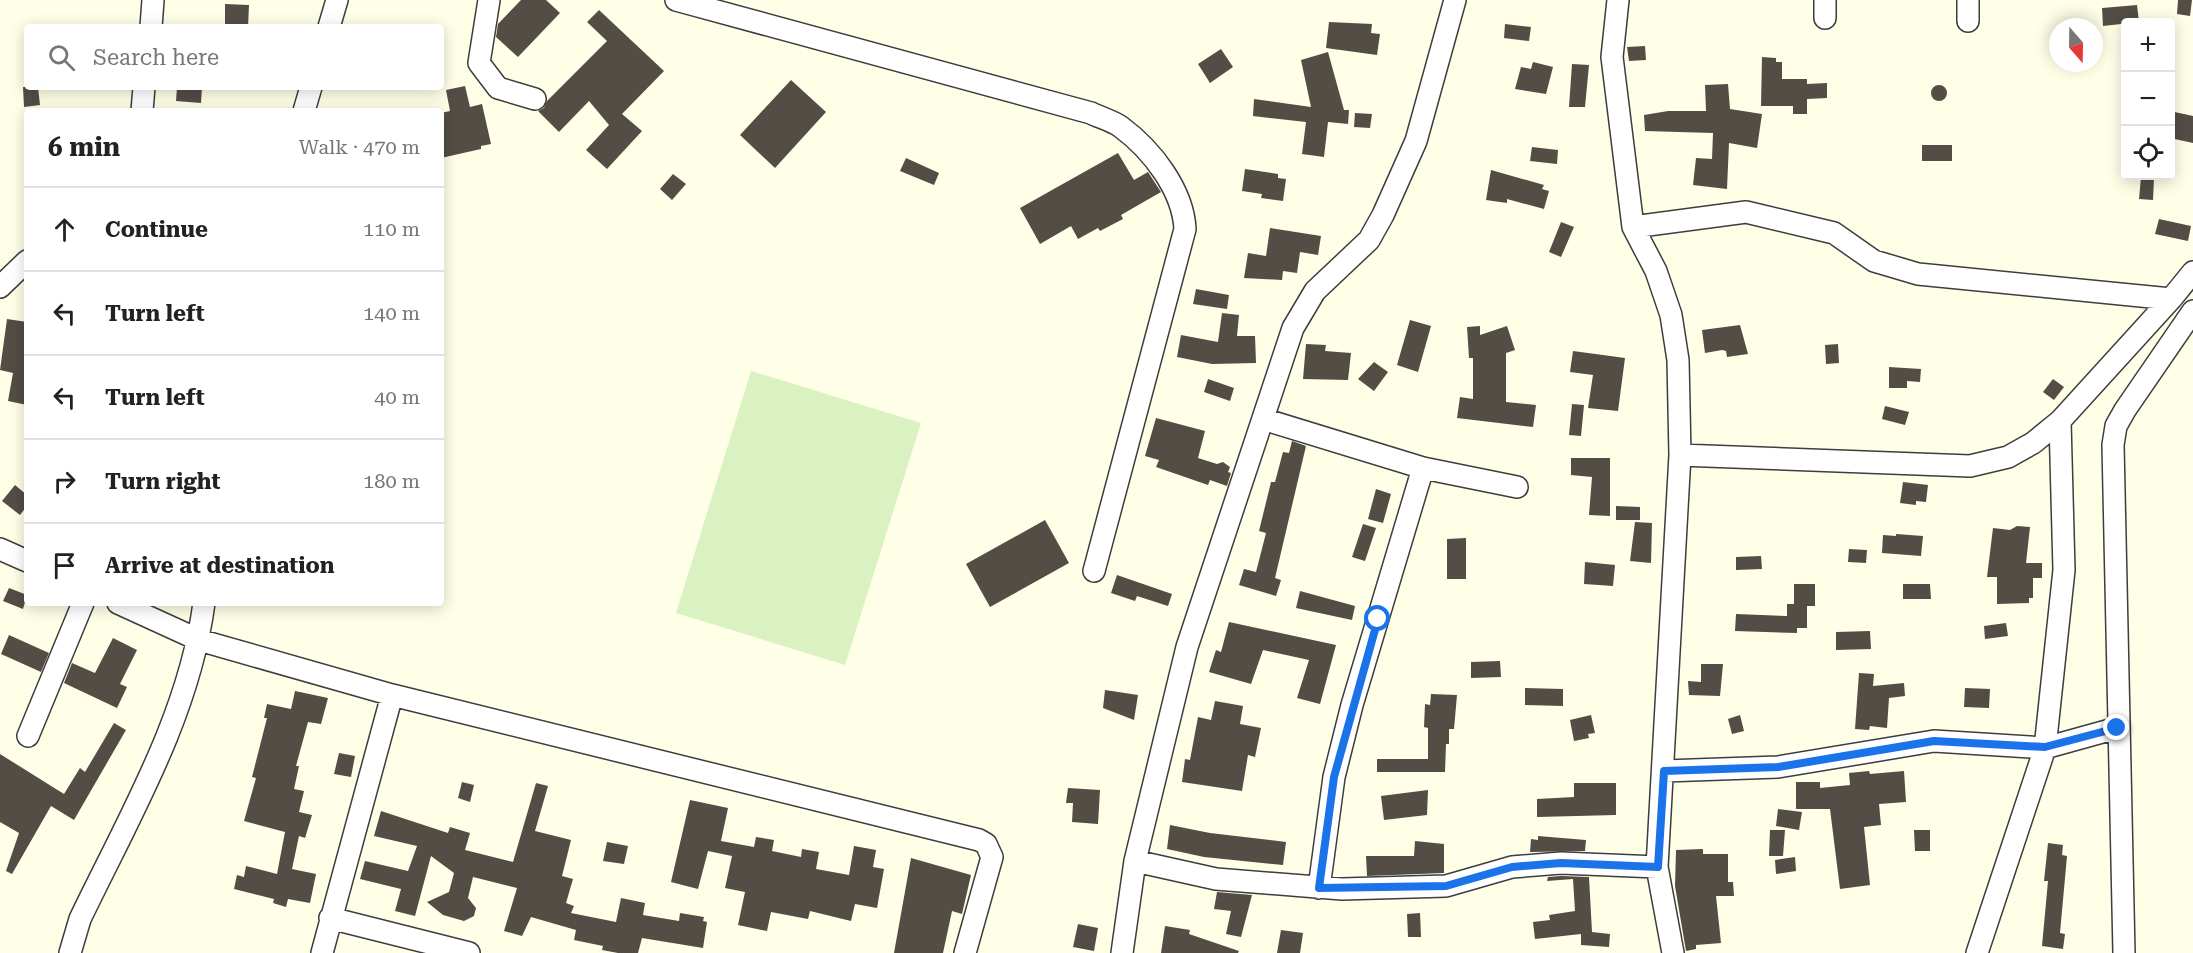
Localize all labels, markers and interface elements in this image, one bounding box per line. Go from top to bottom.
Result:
north arrow [2049,18,2103,72]
map controls [2121,18,2175,180]
button: + [2121,18,2175,72]
search box [24,24,444,90]
icon: search [45,41,78,74]
text: Search here [93,45,219,70]
button: − [2121,72,2175,126]
button: locate [2121,126,2175,180]
text: 6 min [48,132,120,162]
text: Walk · 470 m [299,135,420,159]
icon: ahead [48,213,81,246]
text: Continue [105,217,208,242]
text: 110 m [363,217,420,241]
icon: left [48,297,81,330]
text: Turn left [105,301,205,326]
text: 140 m [363,301,420,325]
icon: left [48,381,81,414]
text: Turn left [105,385,205,410]
text: 40 m [374,385,420,409]
icon: right [48,465,81,498]
text: Turn right [105,469,220,494]
text: 180 m [363,469,420,493]
icon: arrive [48,549,81,582]
text: Arrive at destination [105,553,334,578]
route start [1364,605,1390,631]
route end [2103,714,2129,740]

